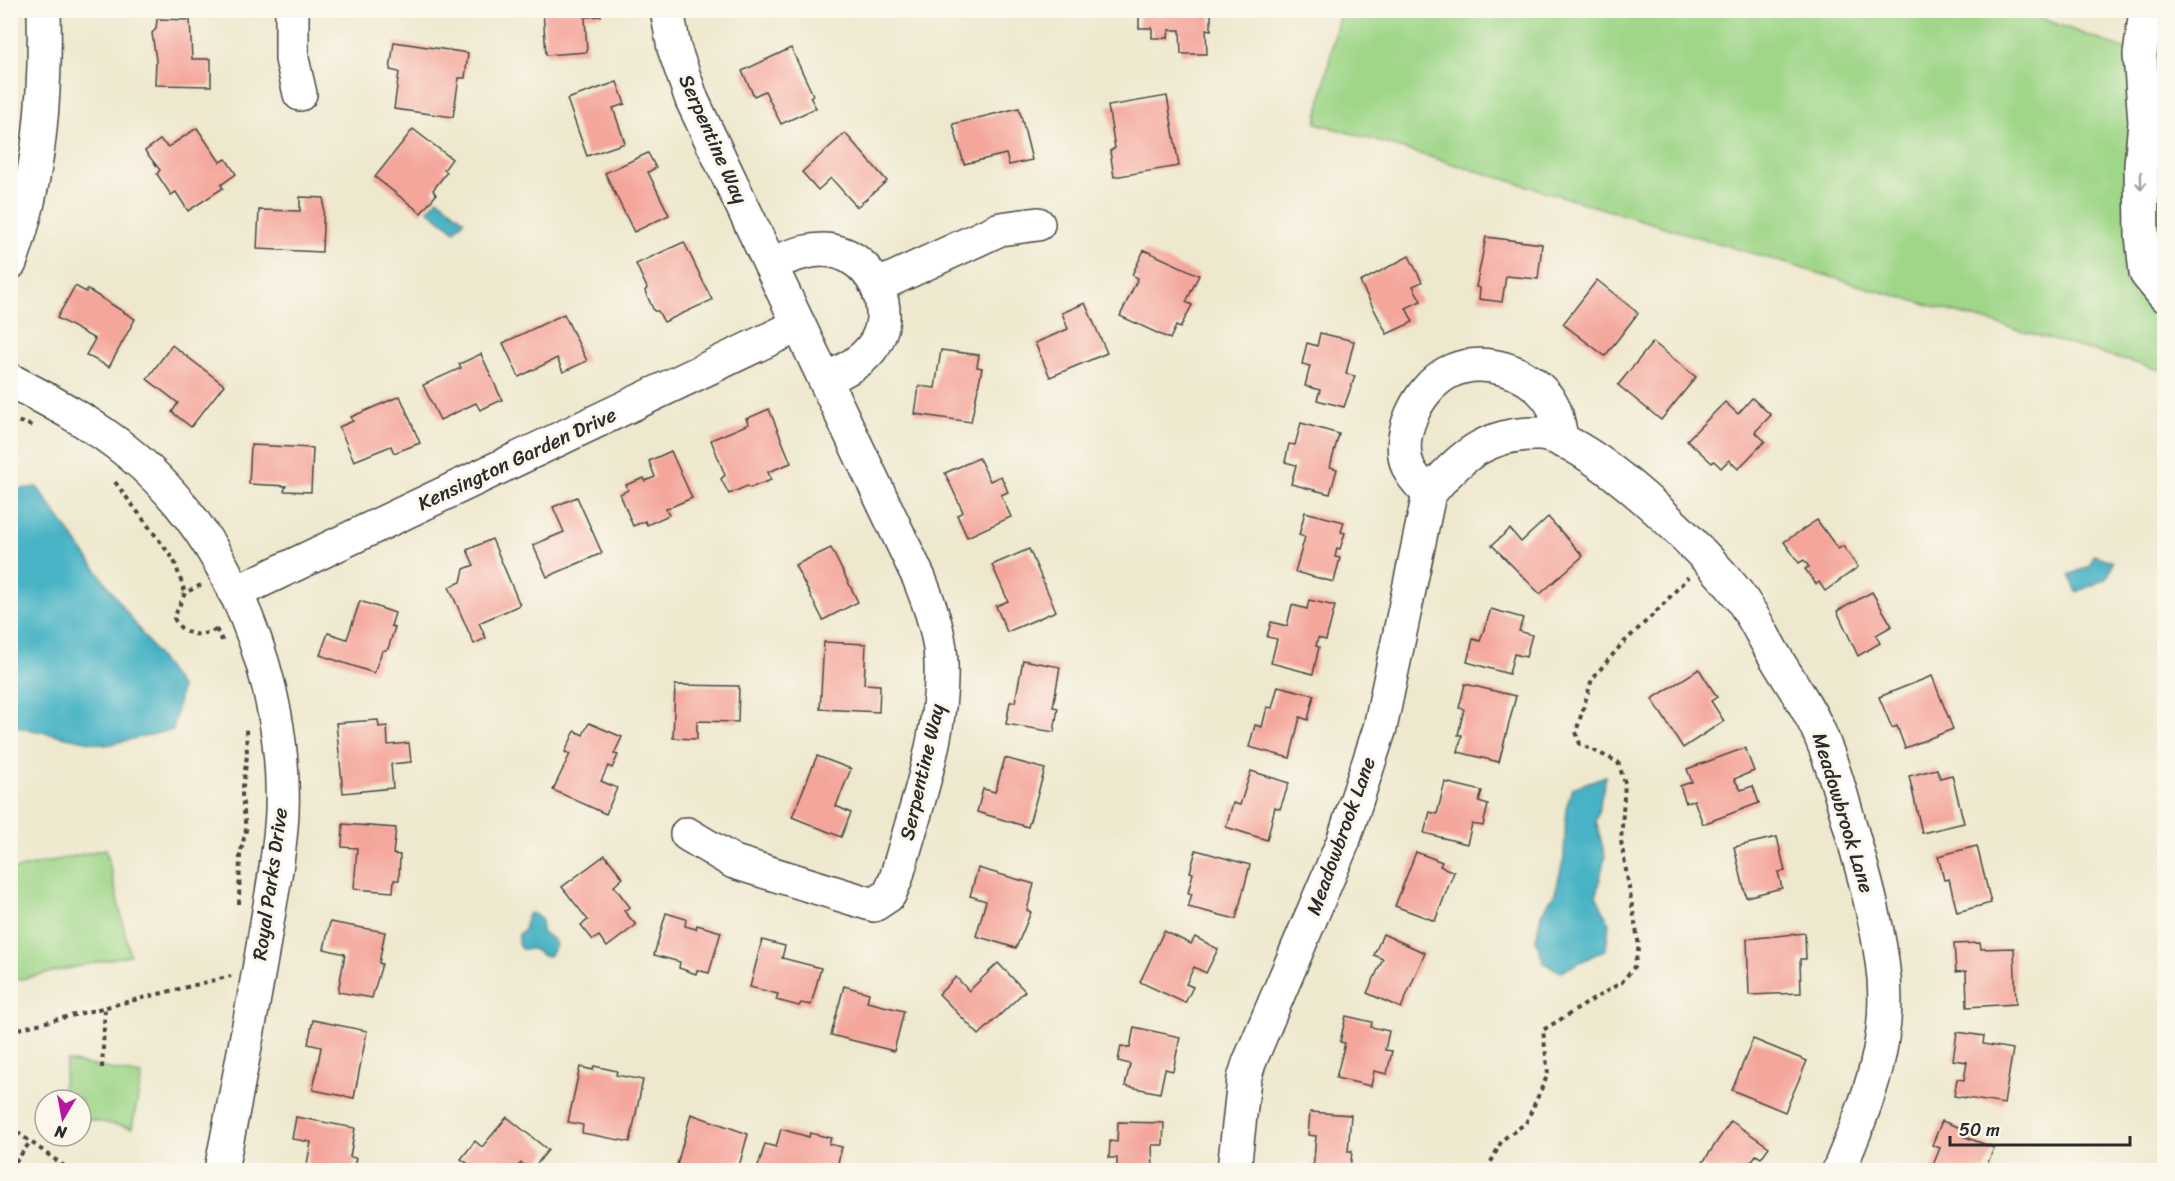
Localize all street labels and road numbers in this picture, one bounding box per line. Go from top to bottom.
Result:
street label: Serpentine Way [669,68,758,210]
street label: Kensington Garden Drive [412,397,622,521]
street label: Serpentine Way [889,700,955,844]
street label: Meadowbrook Lane [1802,728,1884,898]
street label: Meadowbrook Lane [1296,752,1386,920]
street label: Royal Parks Drive [242,805,298,963]

